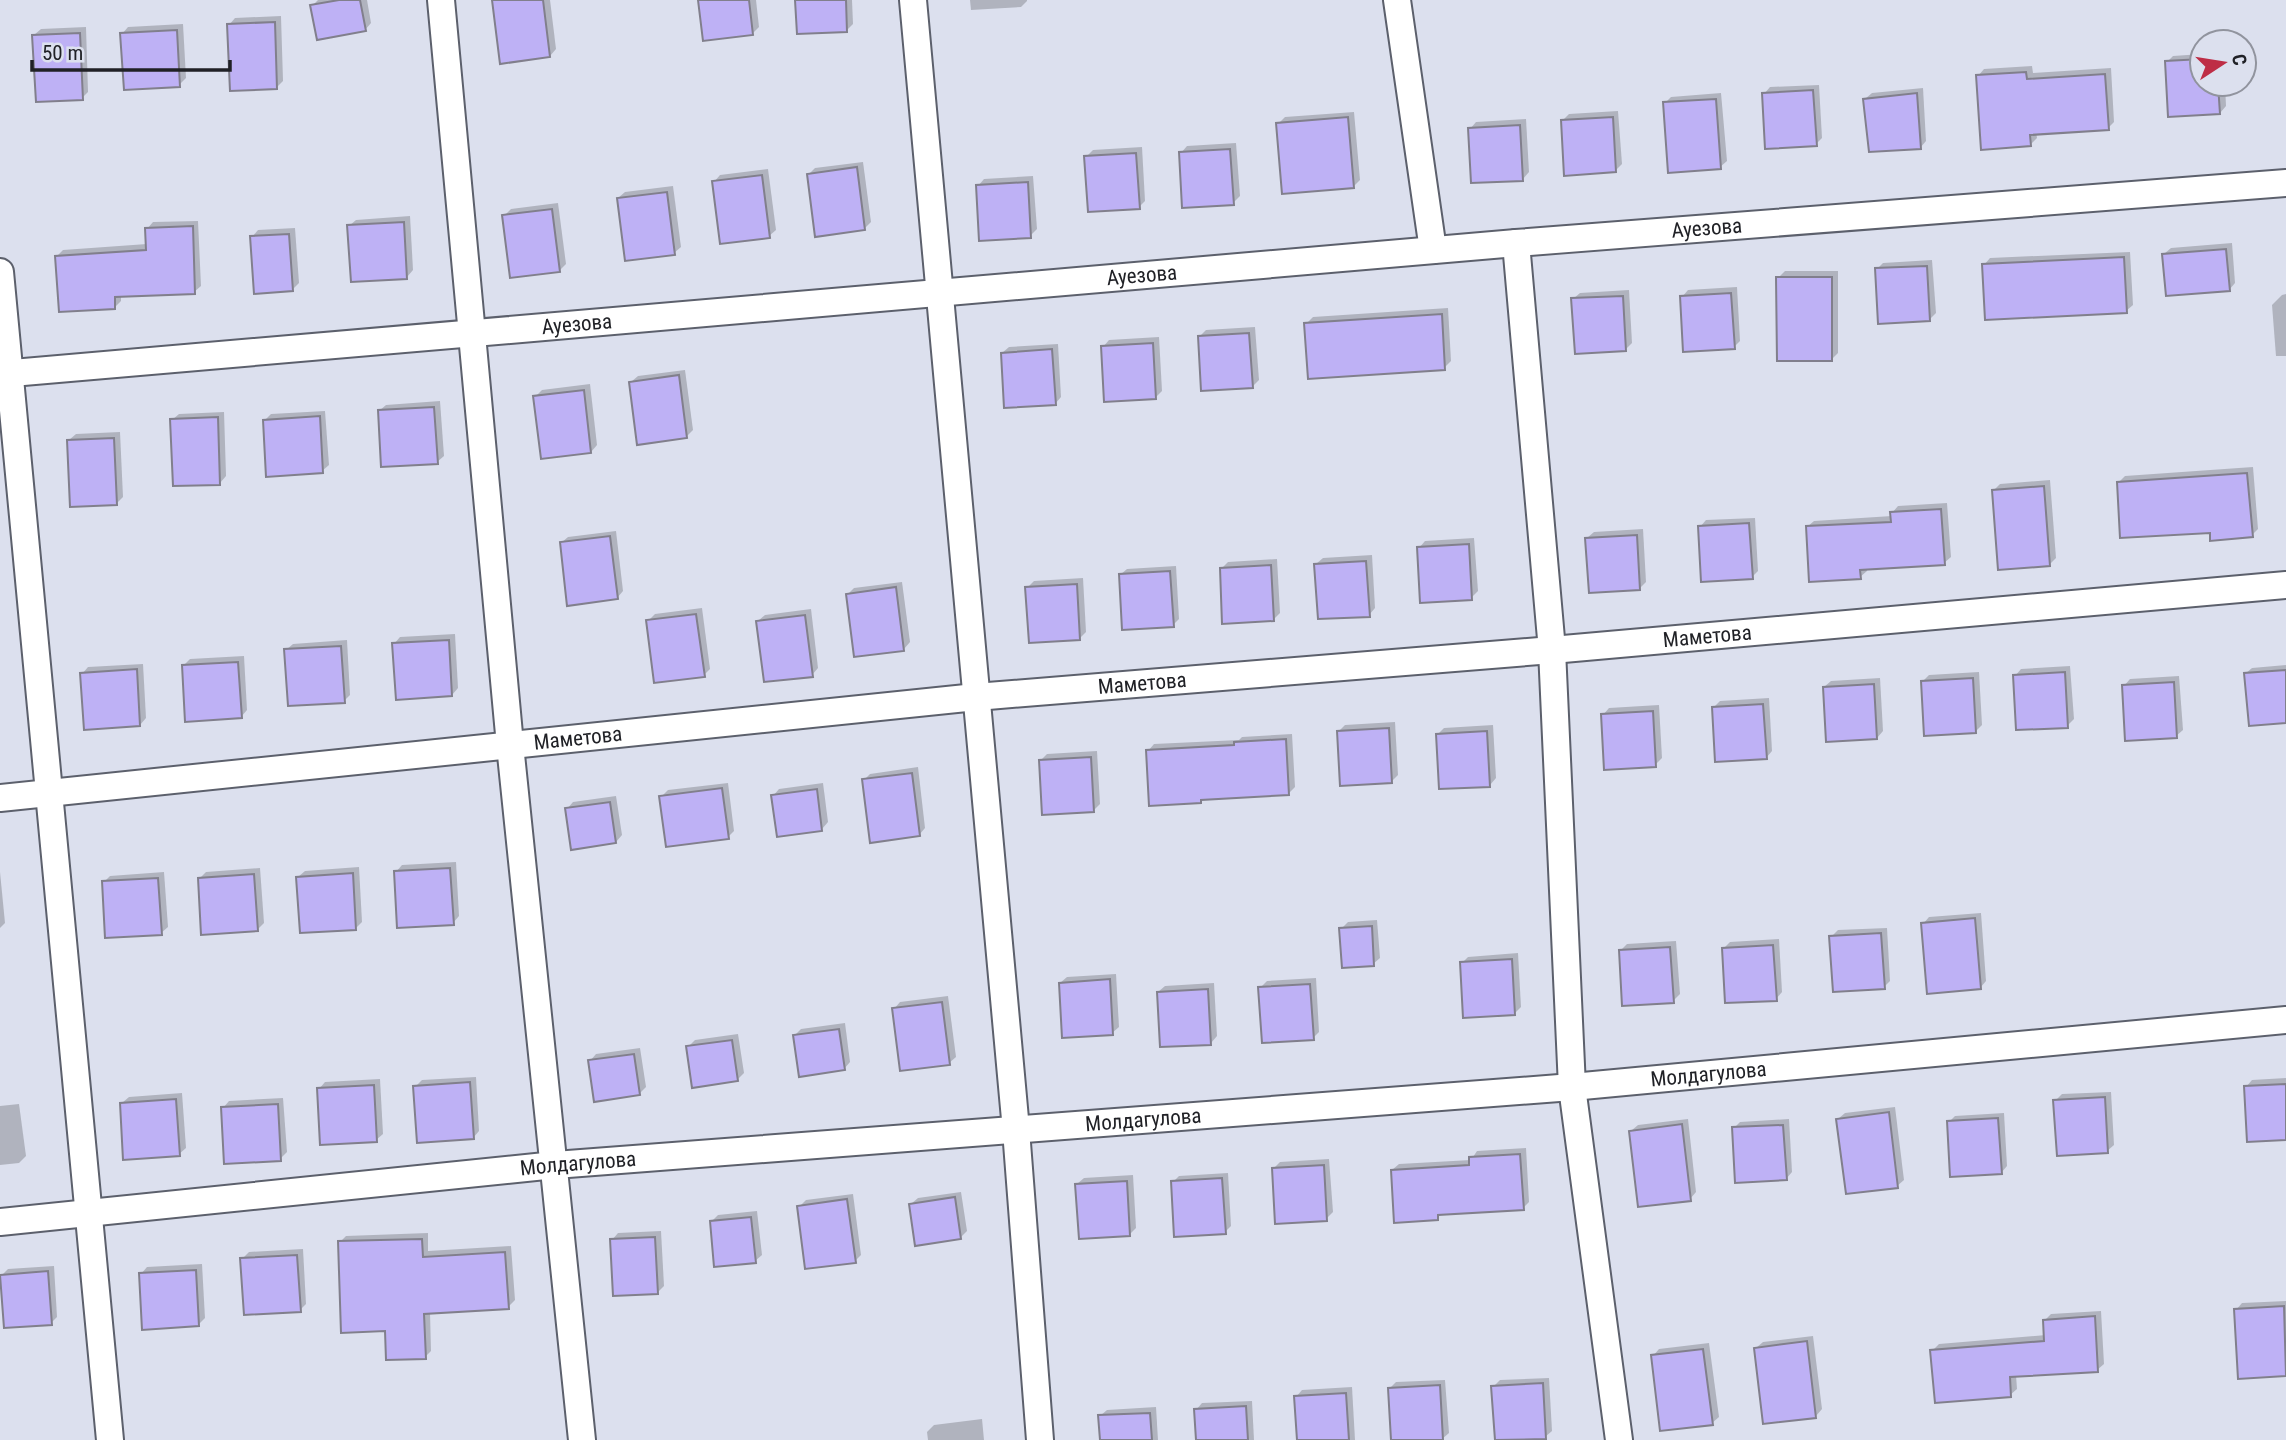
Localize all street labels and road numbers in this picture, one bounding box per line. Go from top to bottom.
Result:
street label: Ауезова [1671,213,1743,243]
street label: Ауезова [1106,260,1178,290]
street label: Ауезова [541,309,613,339]
street label: Маметова [1662,620,1753,652]
street label: Маметова [1097,668,1188,699]
street label: Маметова [532,722,623,755]
street label: Молдагулова [1649,1057,1768,1092]
street label: Молдагулова [1084,1103,1202,1136]
street label: Молдагулова [519,1147,637,1181]

